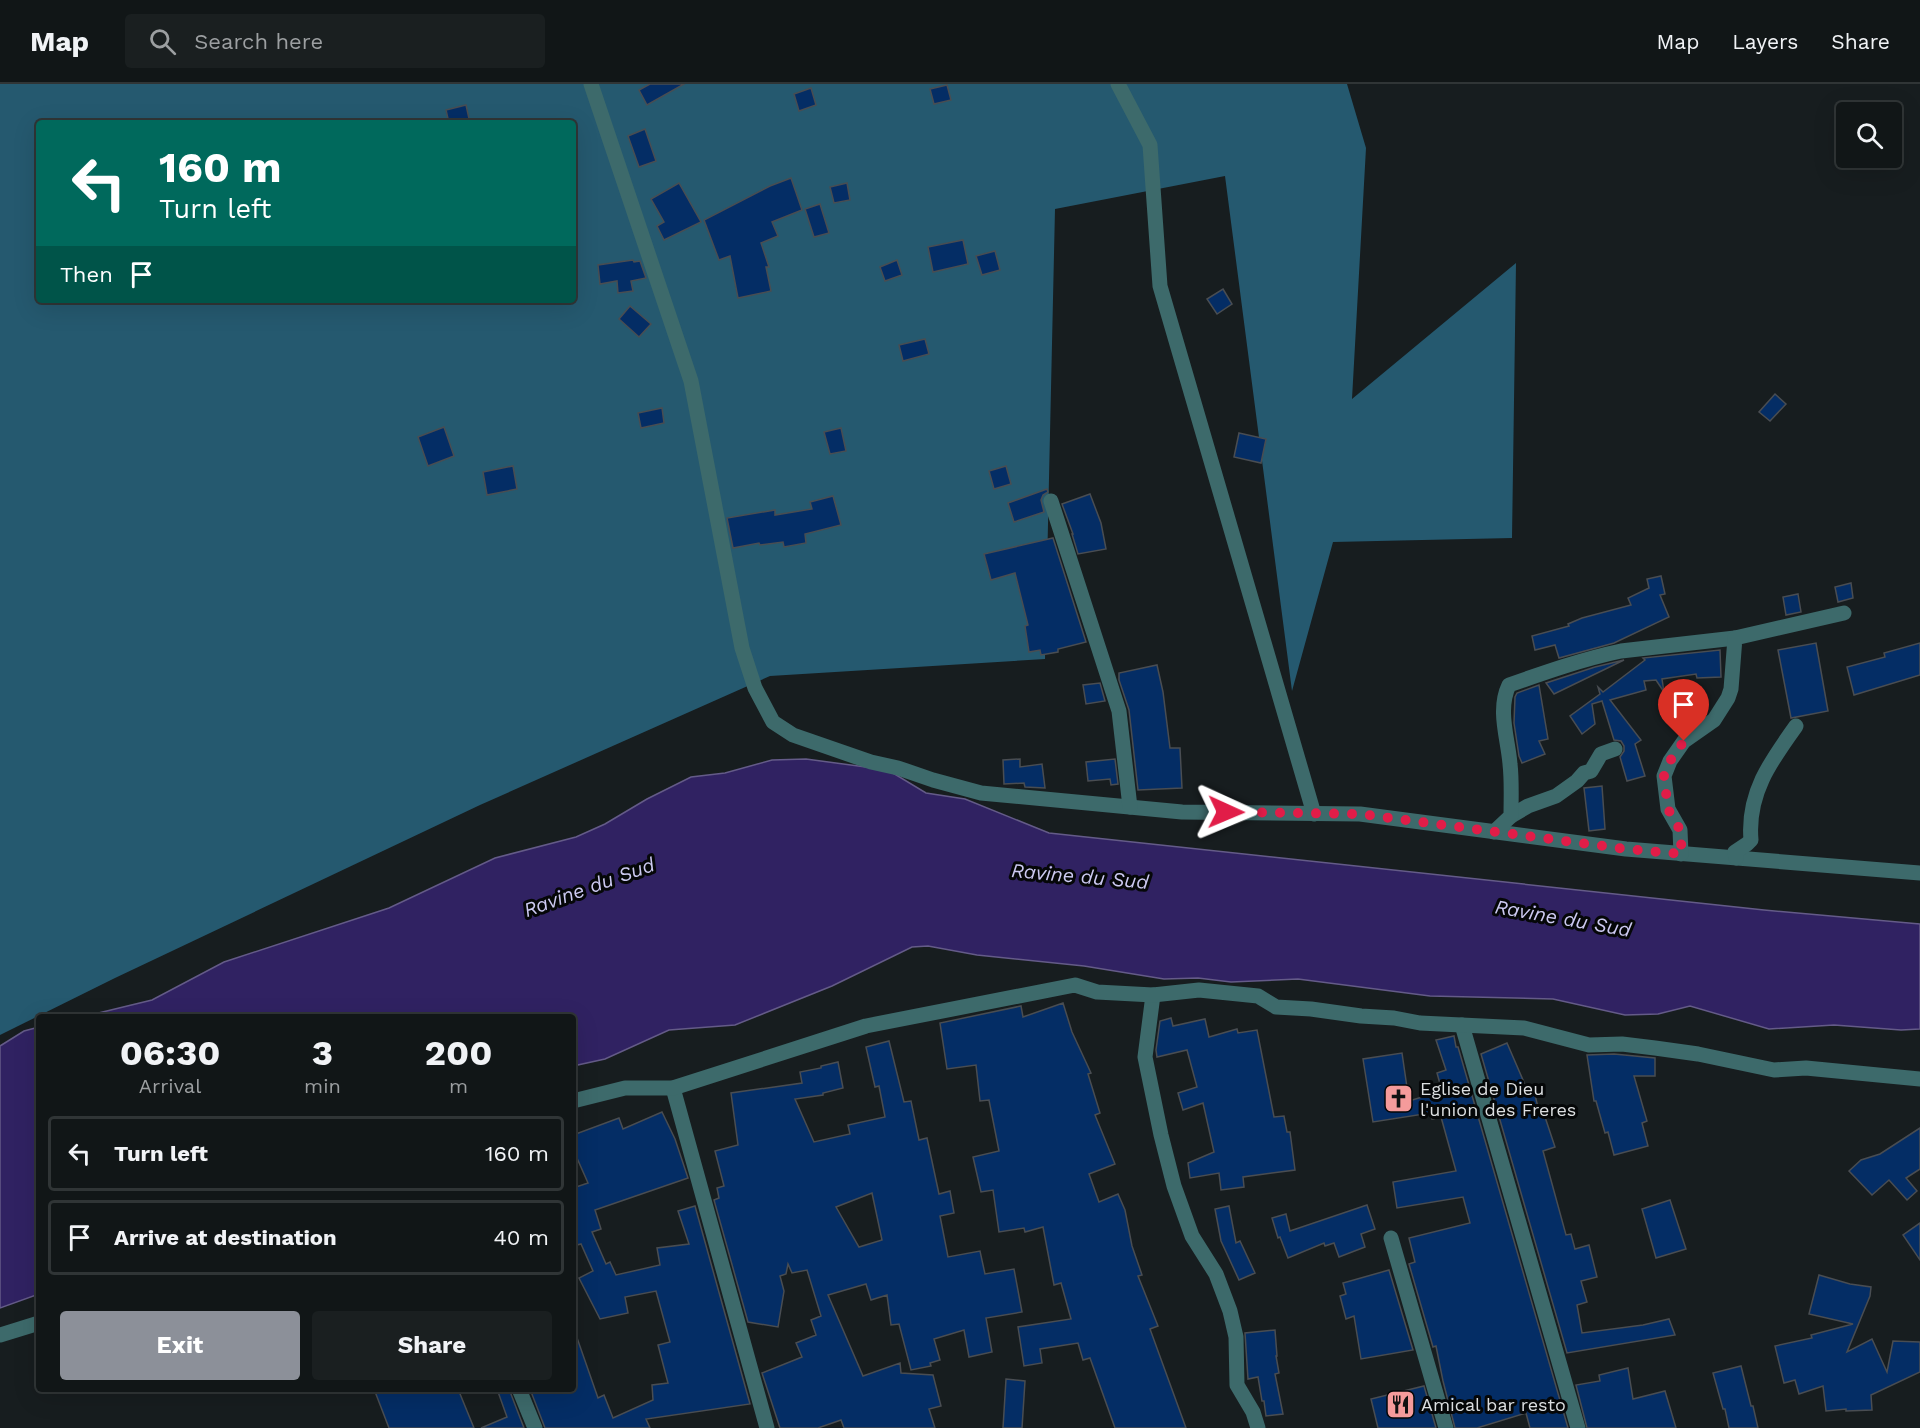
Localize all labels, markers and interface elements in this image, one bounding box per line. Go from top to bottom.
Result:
search box [125,14,545,68]
text: Map [30,25,89,58]
icon: search [146,25,179,58]
text: Search here [194,29,323,54]
text: Map [1656,29,1699,54]
text: Layers [1732,29,1798,54]
text: Share [1831,29,1890,54]
map controls [1836,102,1902,168]
button: search [1836,102,1902,168]
text: 160 m [159,143,282,192]
icon: left [60,144,138,222]
text: Turn left [159,193,271,225]
icon: arrive [125,258,158,291]
text: Then [60,262,113,287]
pin [1658,679,1709,741]
icon: arrive [1667,688,1700,721]
position arrow [1194,780,1258,844]
water label: Ravine du Sud [520,852,658,922]
water label: Ravine du Sud [1010,858,1150,894]
water label: Ravine du Sud [1493,894,1634,942]
text: 06:30 [120,1032,220,1074]
text: 3 [312,1032,333,1074]
text: 200 [425,1032,492,1074]
text: Arrival [139,1074,201,1098]
text: min [304,1074,341,1098]
text: m [449,1074,468,1098]
place label: Eglise de Dieu l'union des Freres [1420,1078,1576,1120]
church icon: Eglise de Dieu l'union des Freres [1383,1083,1415,1115]
icon: left [63,1137,96,1170]
text: Turn left [114,1141,208,1166]
text: 160 m [485,1141,549,1166]
icon: arrive [63,1221,96,1254]
text: Arrive at destination [114,1225,337,1250]
text: 40 m [493,1225,549,1250]
button: Exit [60,1311,300,1380]
button: Share [312,1311,552,1380]
restaurant icon: Amical bar resto [1384,1389,1416,1421]
place label: Amical bar resto [1421,1394,1566,1415]

